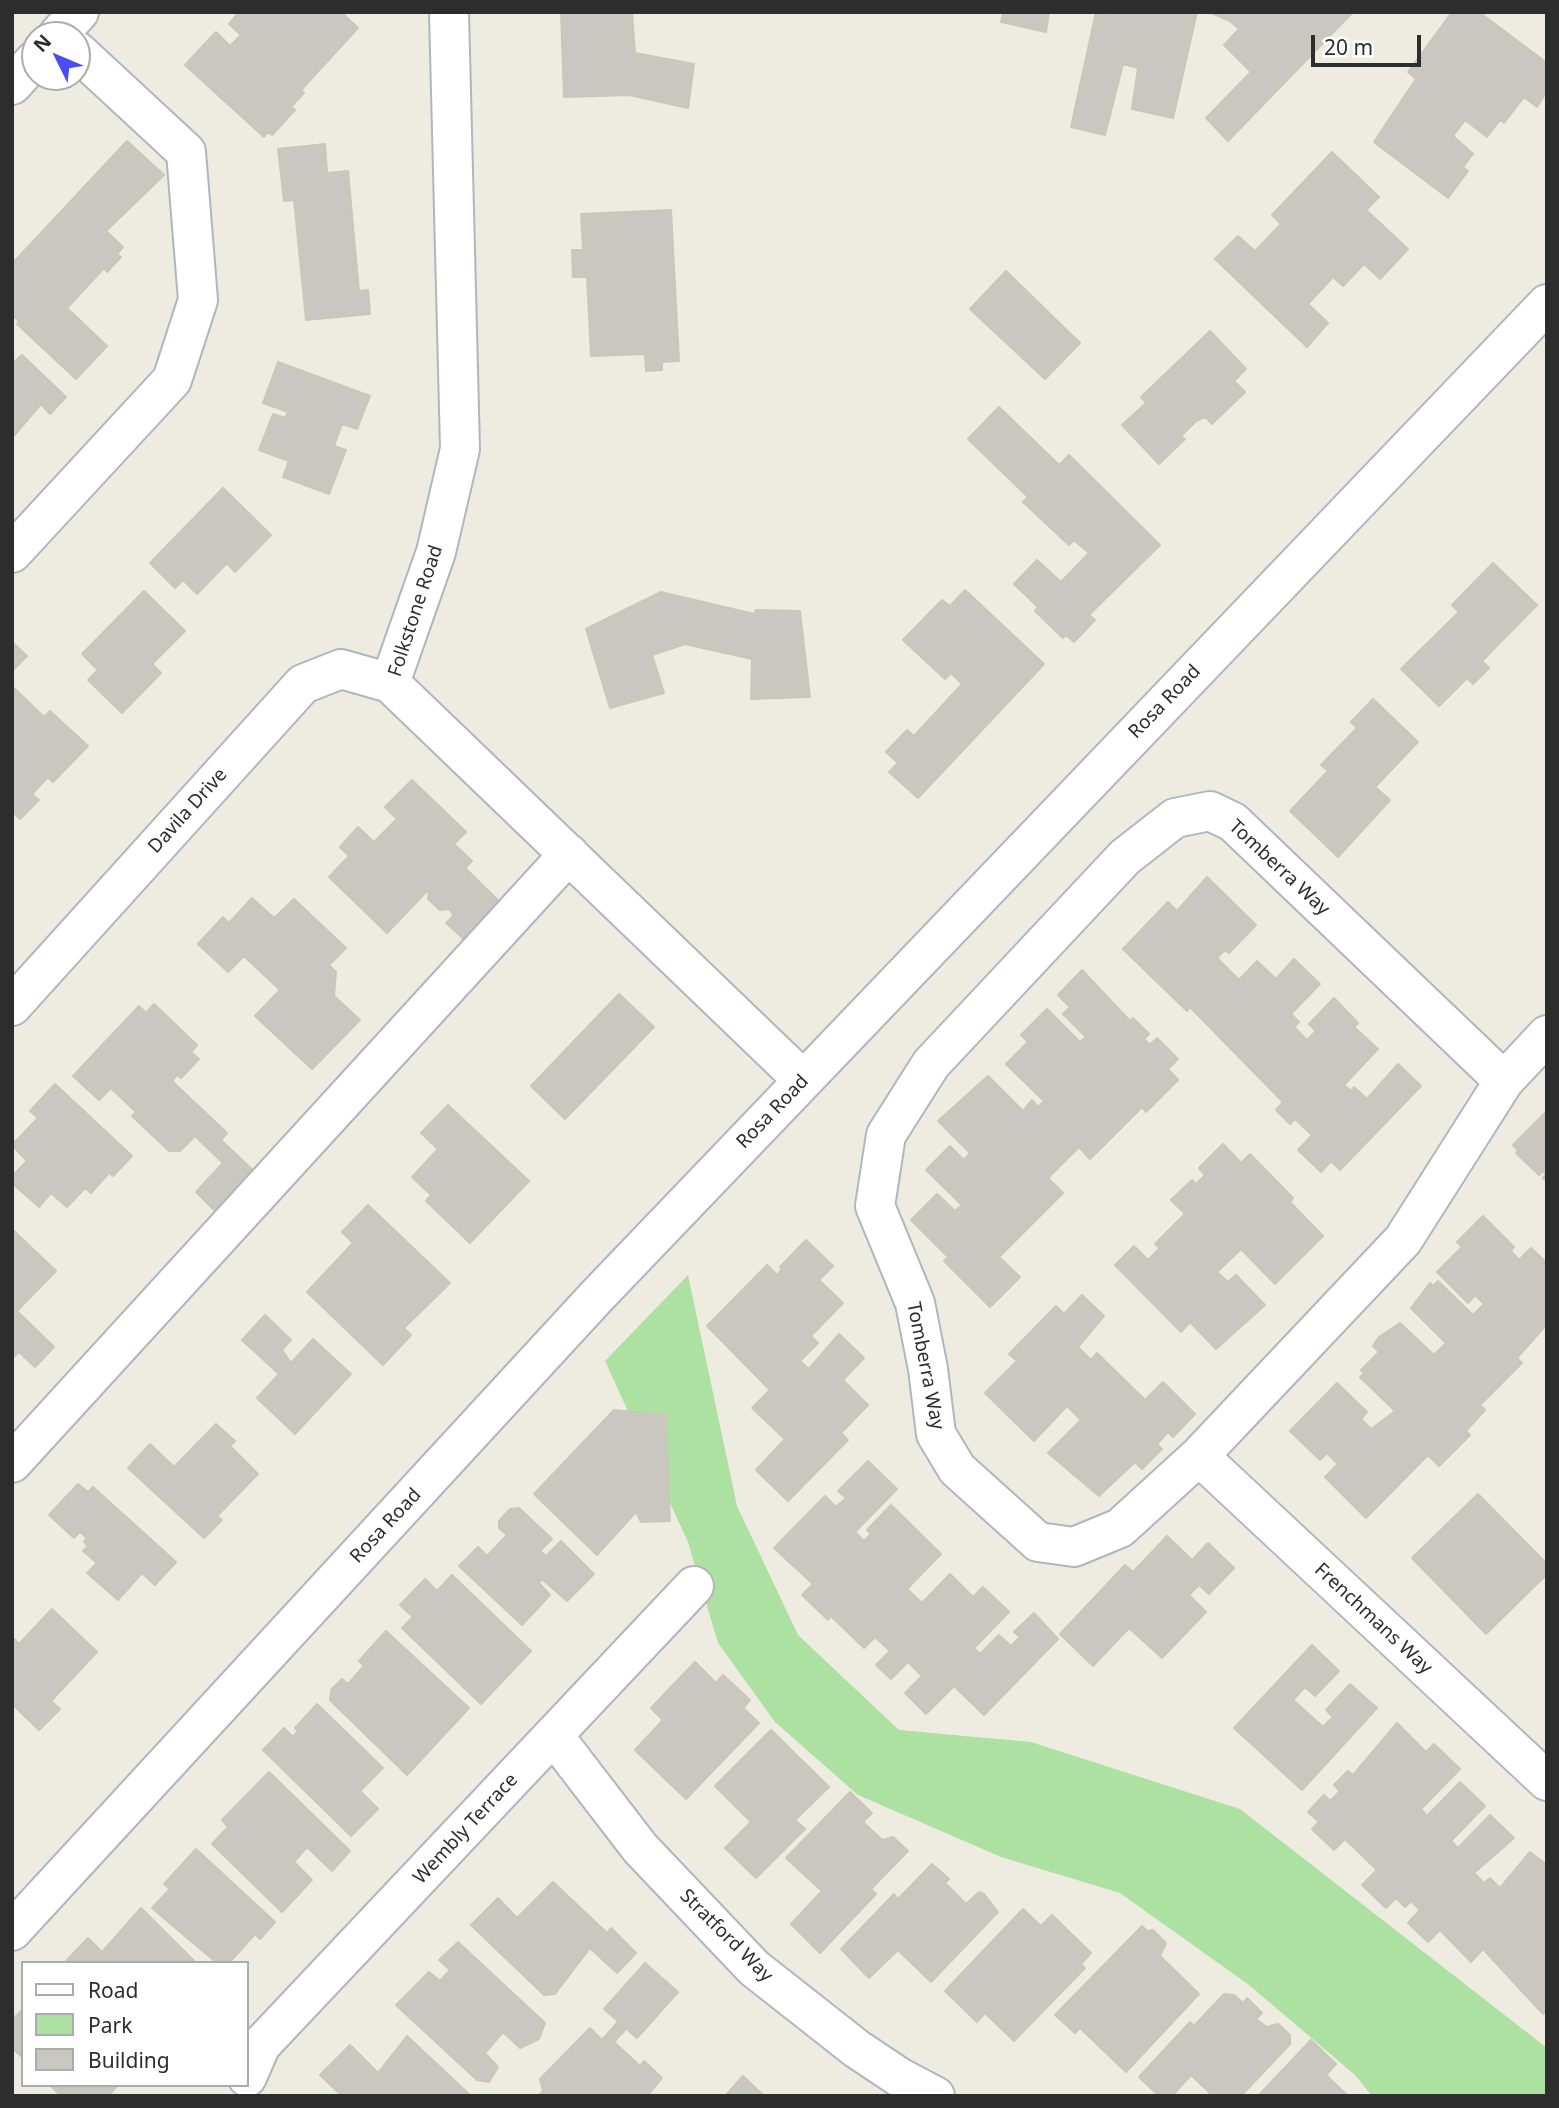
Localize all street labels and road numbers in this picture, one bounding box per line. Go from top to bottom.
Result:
street label: Folkstone Road [384,542,448,680]
street label: Rosa Road [1124,660,1206,744]
street label: Davila Drive [144,764,232,858]
street label: Tomberra Way [1224,816,1334,920]
street label: Rosa Road [732,1070,814,1154]
street label: Tomberra Way [901,1300,949,1432]
street label: Rosa Road [346,1484,426,1568]
street label: Frenchmans Way [1309,1559,1437,1679]
street label: Wembly Terrace [409,1769,523,1889]
street label: Stratford Way [675,1885,777,1987]

